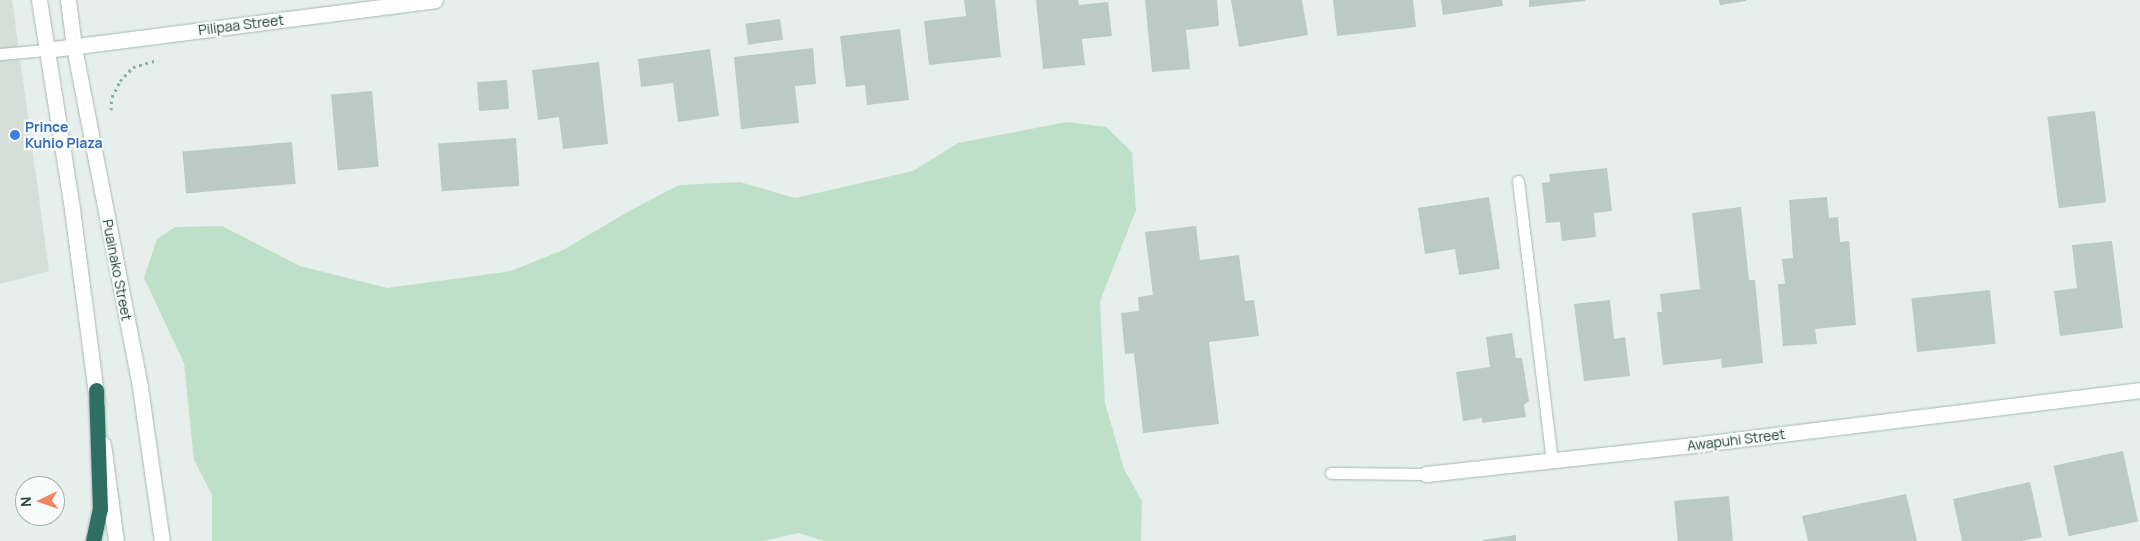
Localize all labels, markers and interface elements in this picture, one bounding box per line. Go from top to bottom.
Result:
street label: Pilipaa Street [197,11,285,39]
place label: Prince Kuhio Plaza [25,119,103,152]
marker: Prince Kuhio Plaza [9,129,21,141]
street label: Puainako Street [99,218,135,322]
street label: Awapuhi Street [1686,426,1786,454]
north arrow [15,476,65,526]
text: N [16,496,35,507]

